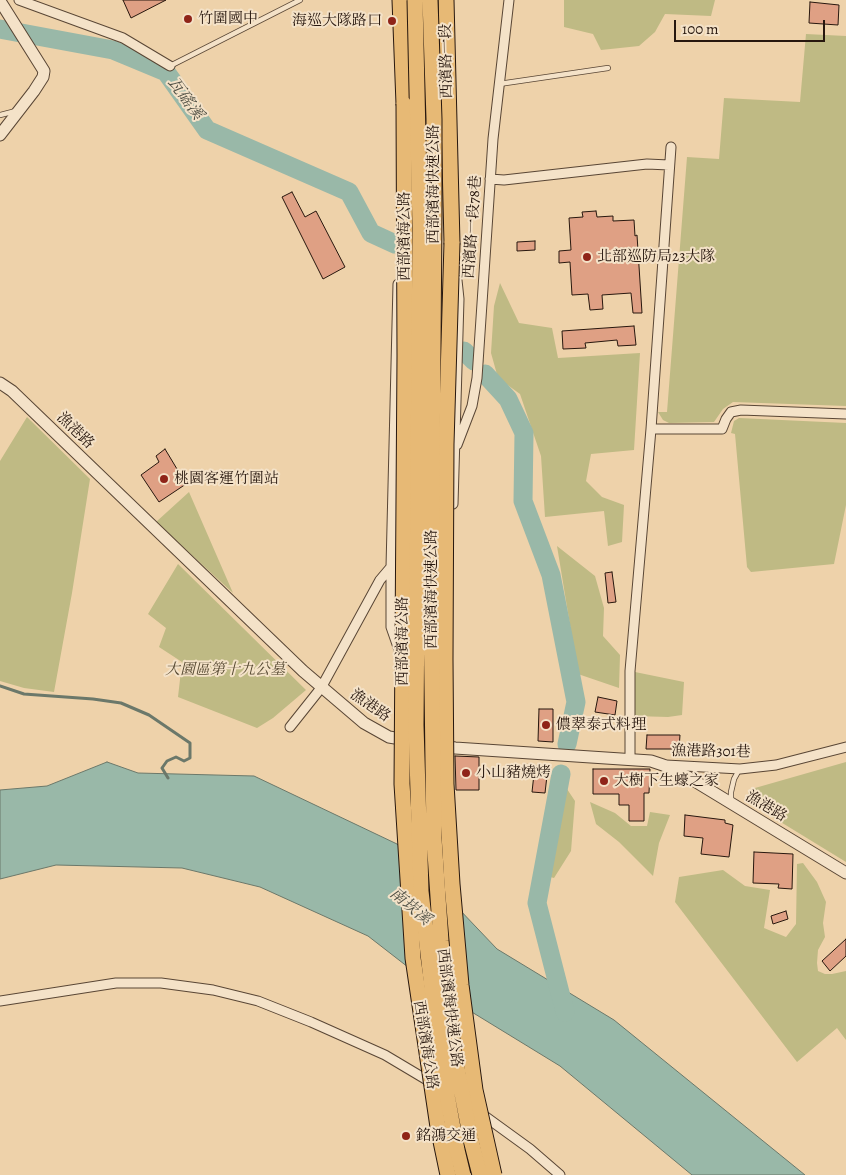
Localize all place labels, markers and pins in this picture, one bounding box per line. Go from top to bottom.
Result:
place label: 竹圍國中 [198,10,258,28]
place label: 海巡大隊路口 [292,12,382,30]
marker: 竹圍國中 [182,13,194,25]
marker: 海巡大隊路口 [386,15,398,27]
place label: 北部巡防局23大隊 [597,248,715,266]
marker: 北部巡防局23大隊 [581,251,593,263]
place label: 桃園客運竹圍站 [174,470,279,488]
marker: 桃園客運竹圍站 [158,473,170,485]
place label: 儂翠泰式料理 [556,716,646,734]
marker: 儂翠泰式料理 [540,719,552,731]
place label: 小山豬燒烤 [476,764,551,782]
marker: 小山豬燒烤 [460,767,472,779]
place label: 大樹下生蠔之家 [614,772,719,790]
marker: 大樹下生蠔之家 [598,775,610,787]
place label: 銘鴻交通 [416,1127,476,1145]
marker: 銘鴻交通 [400,1130,412,1142]

